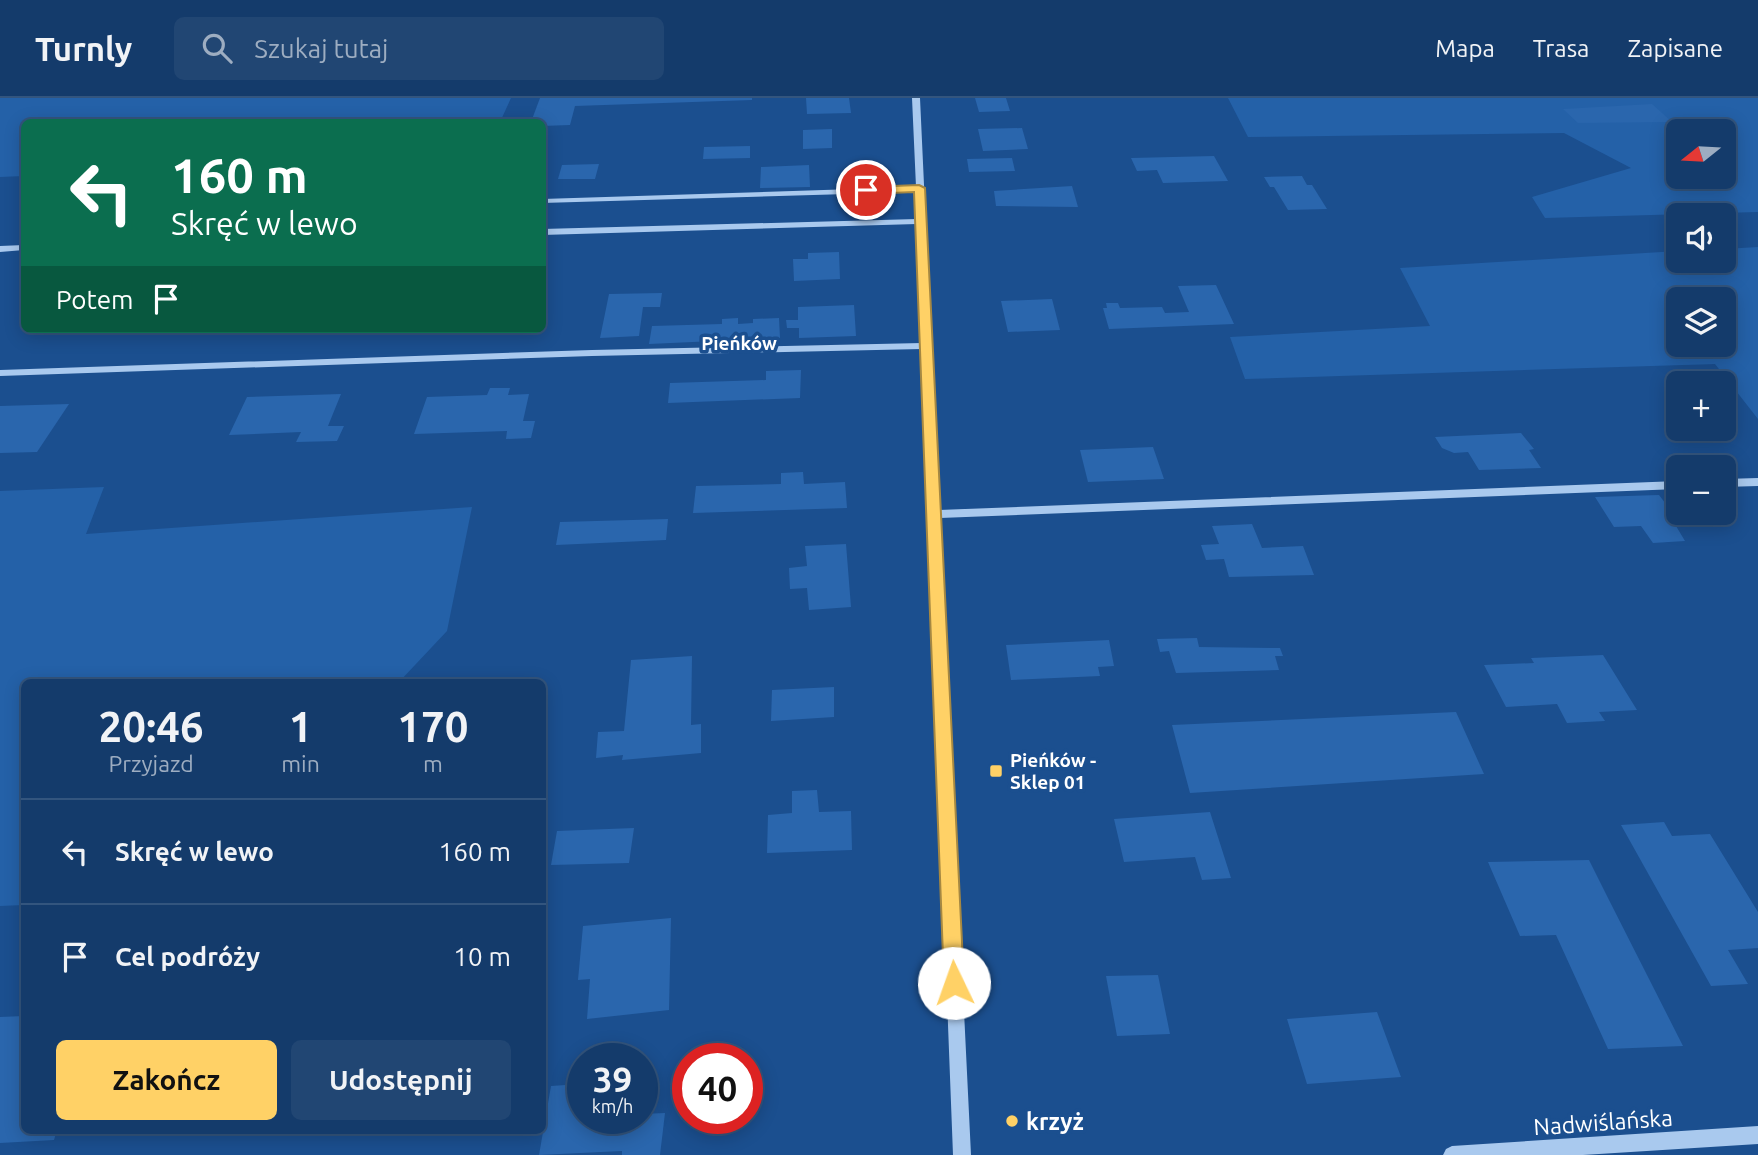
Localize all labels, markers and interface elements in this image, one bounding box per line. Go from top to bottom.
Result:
search box [174,17,664,80]
icon: search [198,29,236,67]
text: Turnly [35,30,132,67]
text: Szukaj tutaj [254,34,388,63]
text: Mapa [1435,35,1495,62]
text: Trasa [1533,35,1589,62]
text: Zapisane [1627,35,1723,62]
north arrow [1666,119,1736,189]
map controls [1666,119,1736,525]
icon: left [56,147,147,238]
text: 160 m [171,147,308,202]
pin [836,160,896,220]
icon: arrive [847,171,885,209]
button: sound [1666,203,1736,273]
text: Skręć w lewo [171,205,358,241]
icon: arrive [147,280,185,318]
text: Potem [56,285,133,314]
button: layers [1666,287,1736,357]
district label: Pieńków [701,332,777,354]
button: + [1666,371,1736,441]
button: − [1666,455,1736,525]
text: 20:46 [99,703,204,750]
text: 1 [289,703,312,750]
text: 170 [397,703,468,750]
place label: Pieńków - Sklep 01 [1010,749,1096,793]
text: Przyjazd [108,751,194,776]
text: min [281,751,320,776]
text: m [423,751,443,776]
marker: Pieńków - Sklep 01 [988,763,1004,779]
icon: left [56,833,94,871]
text: Skręć w lewo [115,837,274,866]
text: 160 m [439,837,511,866]
icon: arrive [56,938,94,976]
text: Cel podróży [115,942,260,971]
text: 10 m [453,942,511,971]
position arrow [917,946,991,1020]
button: Zakończ [56,1040,277,1120]
button: Udostępnij [291,1040,511,1120]
speed limit sign: 40 [672,1043,763,1134]
text: 39 [593,1059,632,1099]
text: km/h [592,1096,633,1116]
street label: Nadwiślańska [1533,1105,1673,1139]
place label: krzyż [1026,1109,1084,1134]
marker: krzyż [1004,1113,1020,1129]

